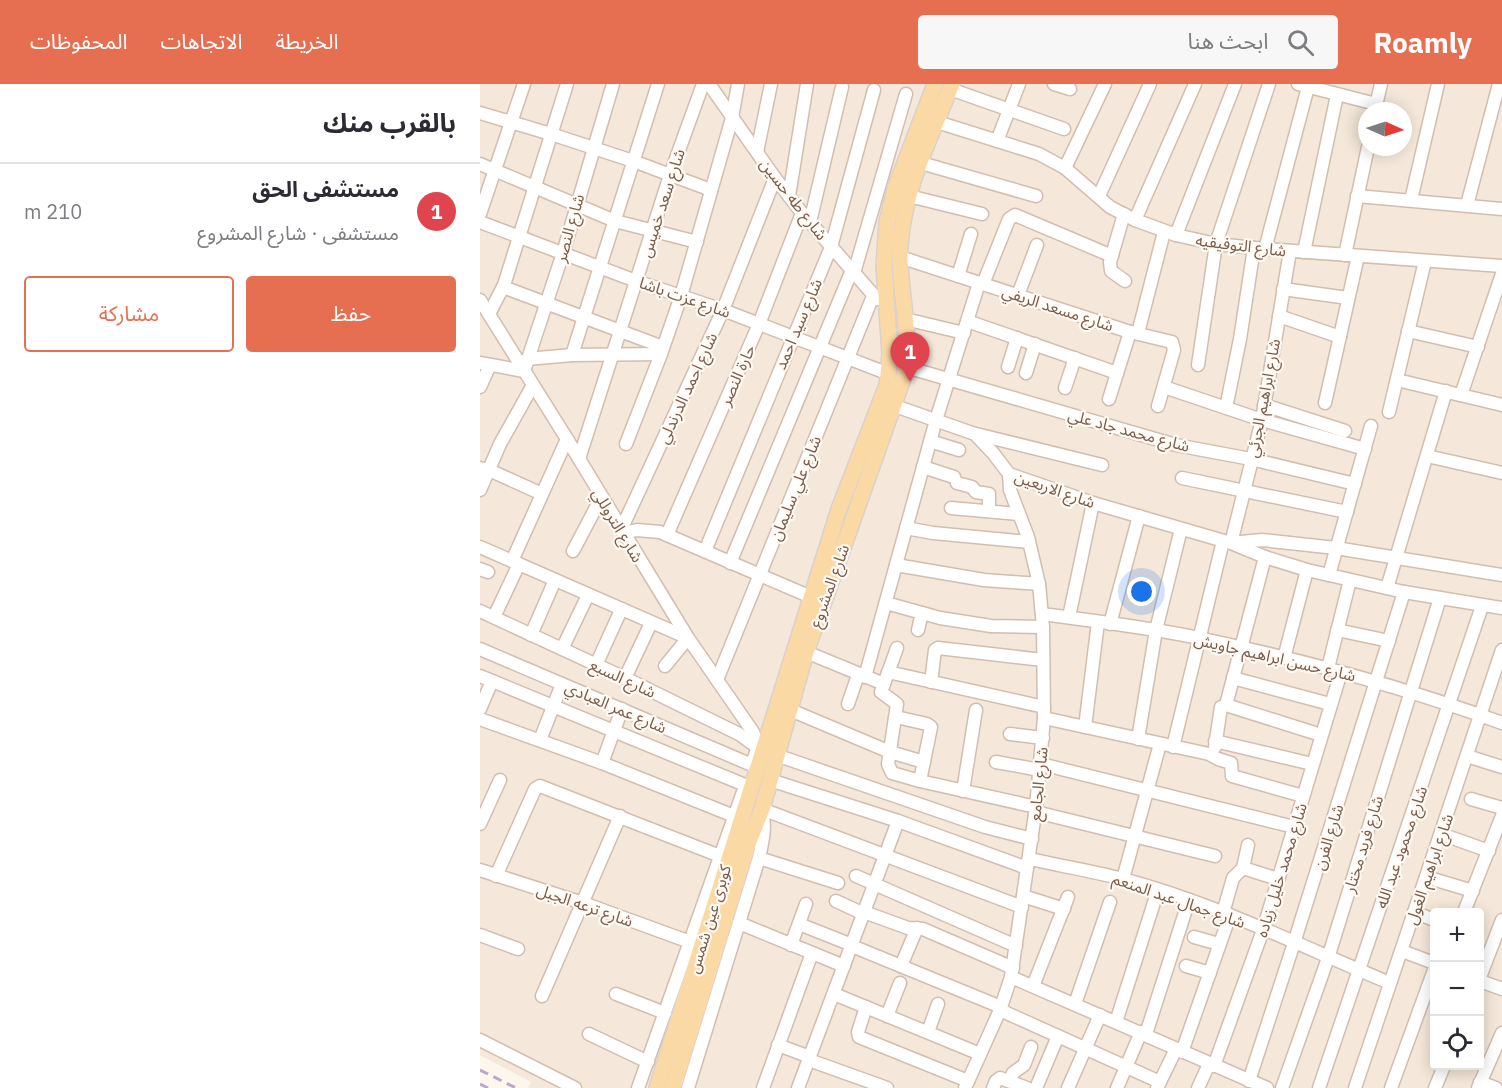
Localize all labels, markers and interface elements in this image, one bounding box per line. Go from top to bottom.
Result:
search box [918,15,1338,69]
text: Roamly [1374,24,1472,61]
text: ابحث هنا [1188,26,1269,55]
icon: search [1284,26,1317,59]
text: المحفوظات [30,27,127,55]
text: الاتجاهات [160,27,242,55]
text: الخريطة [275,27,338,55]
north arrow [1358,102,1412,156]
text: بالقرب منك [323,105,456,139]
street label: شارع سعد خميس [635,146,692,261]
street label: شارع طه حسين [754,154,832,246]
text: مستشفى الحق [252,174,399,203]
street label: شارع النصر [549,192,591,266]
text: 210 m [24,198,82,225]
text: 1 [431,198,443,225]
text: مستشفى · شارع المشروع [197,219,399,246]
street label: شارع التوفيقيه [1194,230,1287,263]
street label: شارع عزت باشا [636,272,733,325]
button: مشاركة [24,276,234,352]
button: حفظ [246,276,456,352]
street label: شارع سيد احمد [770,276,829,374]
street label: شارع مسعد الريفي [999,281,1116,338]
street label: شارع احمد الدرندلي [653,329,724,448]
pin: 1 [890,332,930,382]
street label: شارع ابراهيم الجرئي [1242,337,1287,460]
street label: حارة النصر [714,341,759,409]
street label: شارع محمد جاد علي [1065,404,1192,459]
street label: شارع علي سليمان [765,433,828,545]
street label: شارع الاربعين [1011,466,1098,515]
street label: شارع التروللي [585,484,648,567]
street label: شارع المشروع [805,542,856,632]
your location [1127,577,1156,606]
street label: شارع حسن ابراهيم جاويش [1191,629,1358,688]
street label: شارع السبع [586,654,659,705]
street label: شارع عمر العبادي [561,677,670,740]
street label: شارع الجامع [1024,746,1055,822]
street label: شارع محمود عبد الله [1371,783,1434,912]
street label: شارع فريد مختار [1339,793,1390,897]
street label: شارع محمد خليل زياده [1251,800,1314,941]
street label: شارع الفرن [1308,801,1350,873]
street label: شارع ابراهيم الغول [1401,811,1460,928]
street label: كوبرى عين شمس [683,862,735,976]
street label: شارع جمال عبد المنعم [1109,868,1248,935]
street label: شارع ترعه الجبل [533,879,636,934]
map controls [1430,908,1484,1070]
button: + [1430,908,1484,962]
button: − [1430,962,1484,1016]
button: locate [1430,1016,1484,1070]

